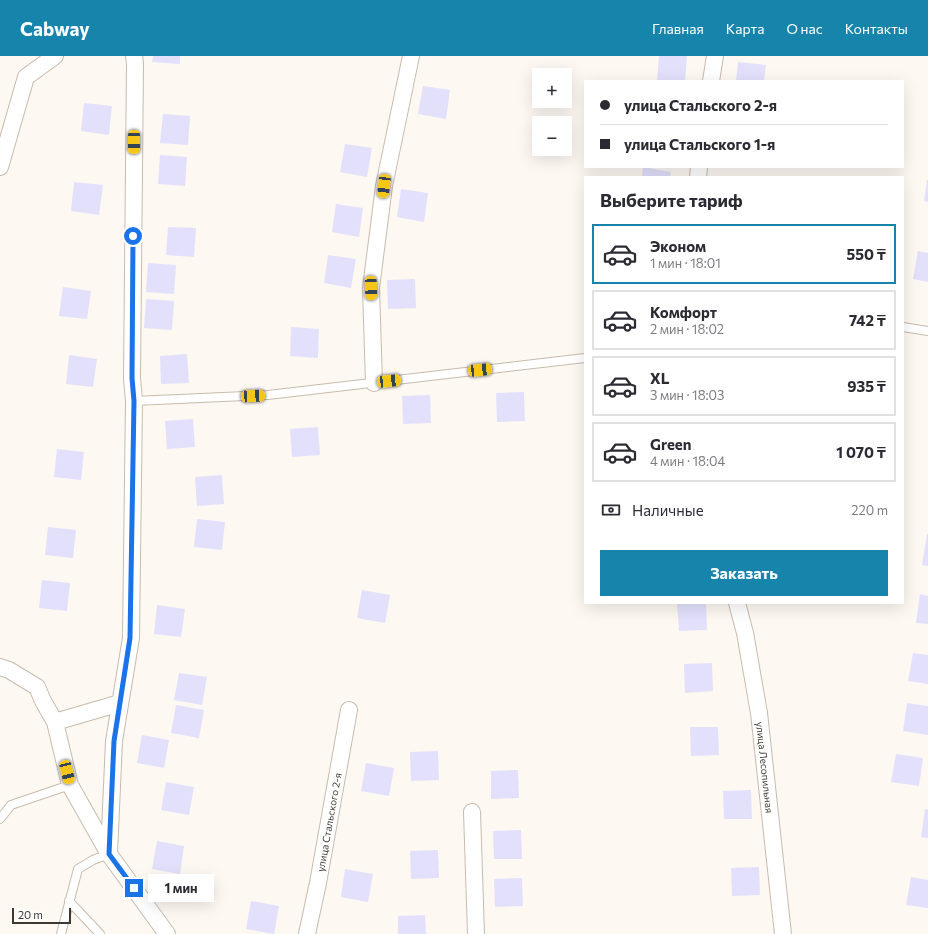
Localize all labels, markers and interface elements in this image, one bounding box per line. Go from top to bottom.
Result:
text: Cabway [20,17,90,40]
text: Главная [652,20,704,37]
text: Карта [726,20,764,37]
text: О нас [786,20,823,37]
text: Контакты [845,20,908,37]
map controls [532,68,572,156]
button: + [532,68,572,108]
text: улица Стальского 2-я [624,96,777,114]
button: − [532,116,572,156]
car [128,130,140,154]
text: улица Стальского 1-я [624,135,775,153]
car [377,173,391,199]
text: Выберите тариф [600,189,743,211]
route start [124,227,142,245]
icon: car [602,236,638,272]
text: Эконом [650,237,706,255]
text: 550 ₸ [846,245,886,263]
text: 1 мин · 18:01 [650,255,721,271]
car [365,276,377,300]
icon: car [602,302,638,338]
text: Комфорт [650,303,717,321]
text: 742 ₸ [849,311,886,329]
text: 2 мин · 18:02 [650,321,724,337]
car [467,363,493,377]
icon: car [602,368,638,404]
text: XL [650,369,669,387]
car [376,374,402,388]
text: 935 ₸ [847,377,886,395]
text: 3 мин · 18:03 [650,387,724,403]
car [241,389,265,403]
icon: car [602,434,638,470]
text: Green [650,435,691,453]
text: 1 070 ₸ [836,443,886,461]
text: 4 мин · 18:04 [650,453,725,469]
icon: cash [600,499,622,521]
text: Наличные [632,501,704,519]
text: 220 m [851,502,888,518]
button: Заказать [600,550,888,596]
street label: улица Лесопильная [754,721,776,814]
car [58,759,76,785]
street label: улица Стальского 2-я [314,772,344,873]
callout: 1 мин [148,874,214,902]
route end [125,879,143,897]
text: 1 мин [164,880,198,896]
scale bar [12,906,71,925]
text: 20 m [18,908,43,921]

